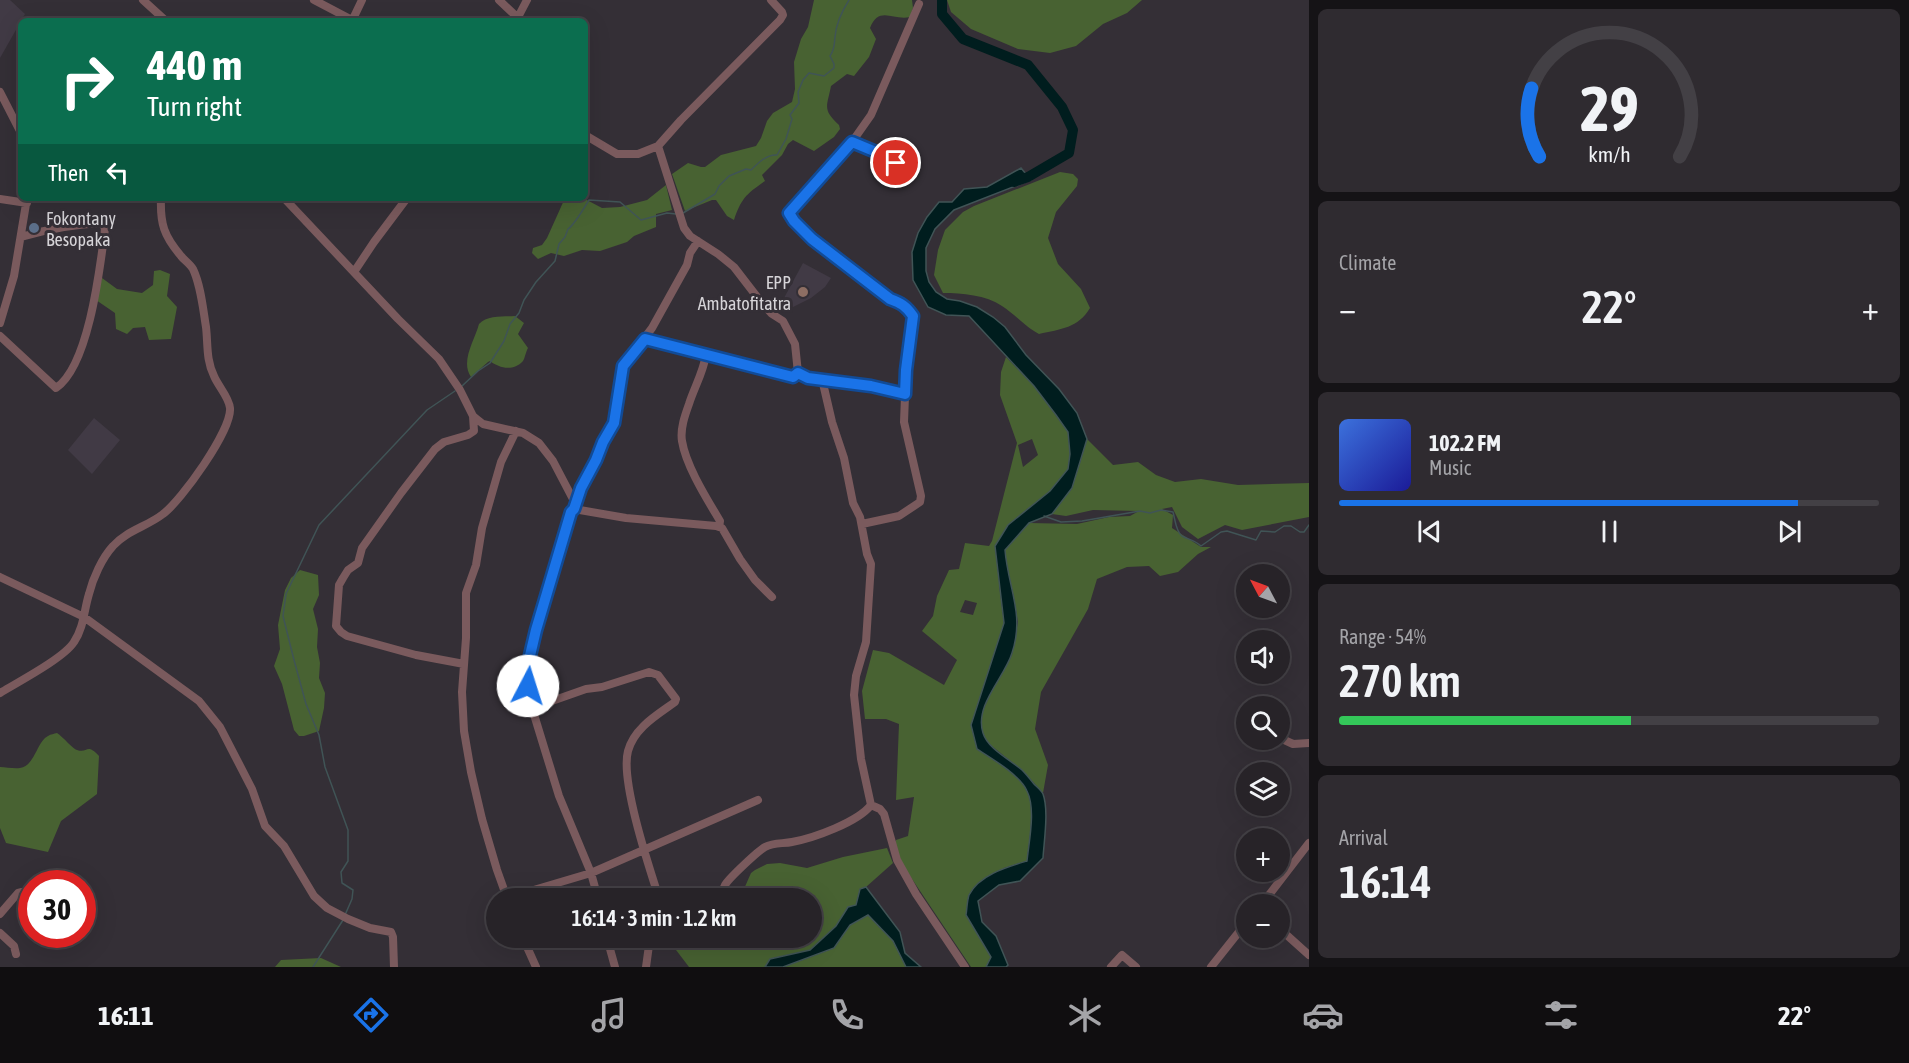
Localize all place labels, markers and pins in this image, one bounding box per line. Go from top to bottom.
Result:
pin [870,137,921,188]
place label: Fokontany Besopaka [46,208,116,250]
marker: Fokontany Besopaka [27,221,41,235]
place label: EPP Ambatofitatra [698,272,791,314]
marker: EPP Ambatofitatra [796,285,810,299]

